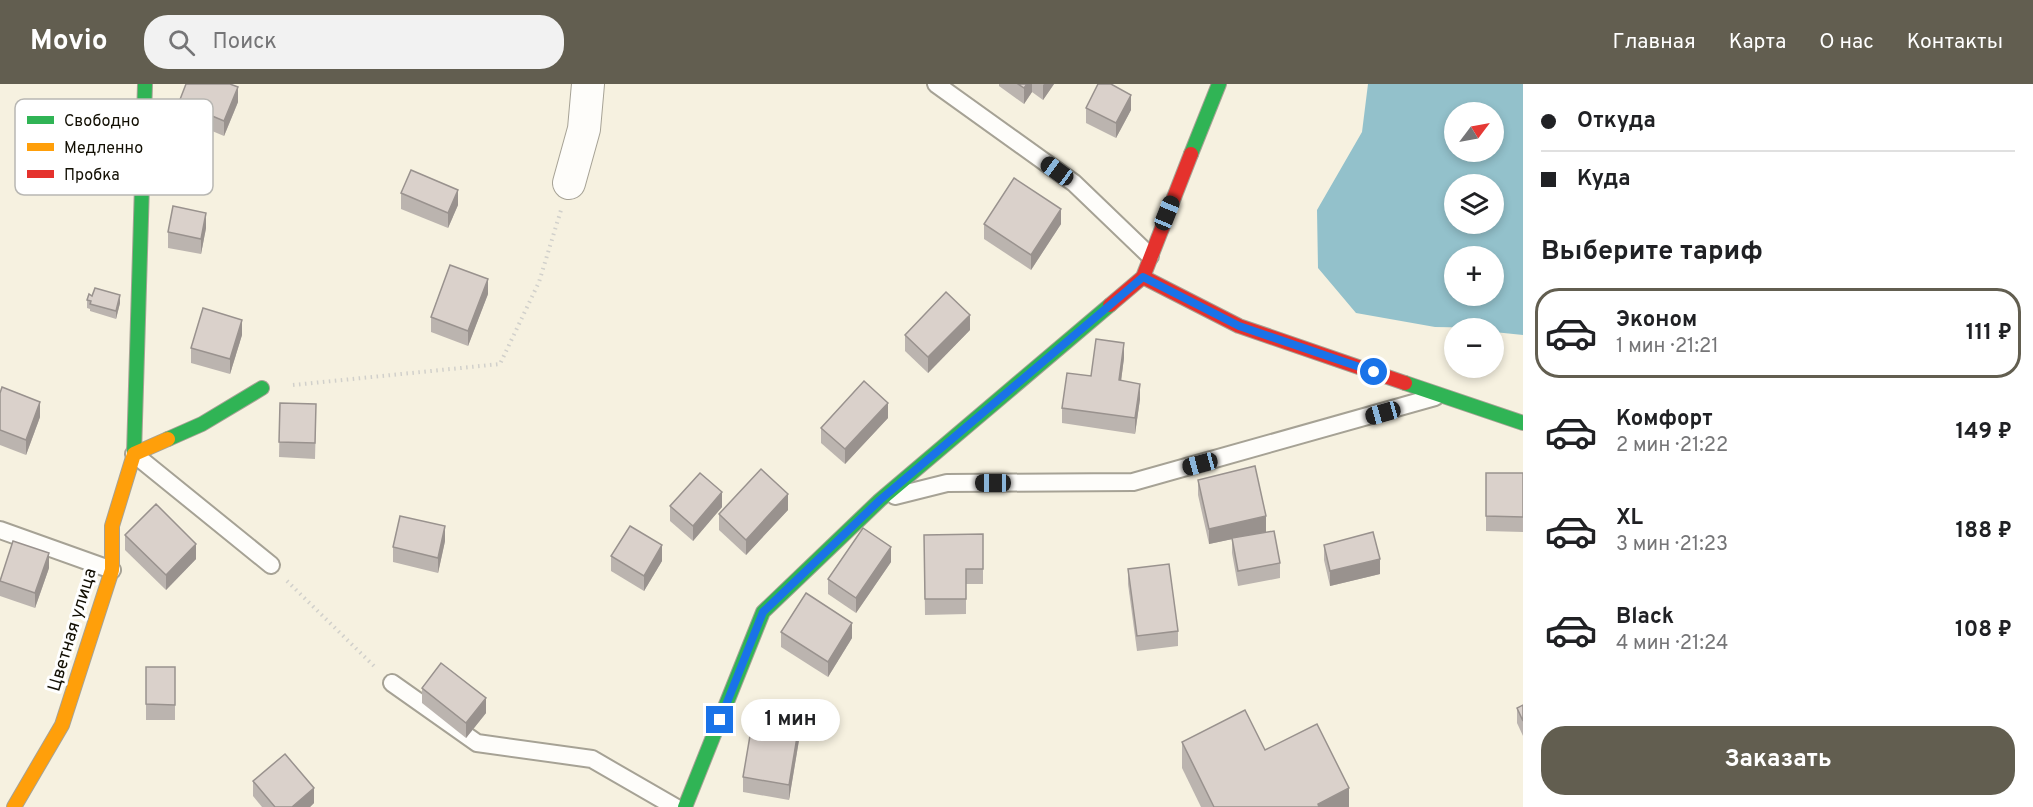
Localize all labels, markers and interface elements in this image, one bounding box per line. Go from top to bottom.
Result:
search box [144,15,564,69]
text: Movio [30,24,108,60]
icon: search [165,26,198,59]
text: Поиск [213,29,277,56]
text: Главная [1612,29,1696,56]
text: Карта [1729,29,1786,56]
text: О нас [1819,29,1874,56]
text: Контакты [1907,29,2003,56]
legend [15,99,213,195]
north arrow [1444,102,1504,162]
map controls [1444,102,1504,378]
text: Откуда [1577,108,1656,135]
text: Свободно [64,112,140,132]
text: Медленно [64,139,143,159]
car [1037,153,1077,189]
text: Пробка [64,166,120,186]
text: Куда [1577,166,1631,193]
button: layers [1444,174,1504,234]
car [1152,193,1182,233]
text: Выберите тариф [1541,235,1763,269]
button: + [1444,246,1504,306]
icon: car [1544,306,1598,360]
text: Эконом [1616,307,1697,334]
button: − [1444,318,1504,378]
text: 111 ₽ [1966,320,2012,347]
text: 1 мин · 21:21 [1616,334,1719,360]
route start [1360,358,1387,385]
car [1363,399,1403,427]
icon: car [1544,405,1598,459]
text: Комфорт [1616,406,1713,433]
text: 149 ₽ [1956,419,2012,446]
text: 2 мин · 21:22 [1616,433,1728,459]
car [1180,451,1220,477]
car [975,474,1011,492]
icon: car [1544,504,1598,558]
text: XL [1616,505,1643,532]
text: 188 ₽ [1956,518,2012,545]
text: 3 мин · 21:23 [1616,532,1728,558]
street label: Цветная улица [43,566,103,694]
icon: car [1544,603,1598,657]
text: Black [1616,604,1674,631]
text: 108 ₽ [1955,617,2012,644]
text: 4 мин · 21:24 [1616,631,1729,657]
callout: 1 мин [741,699,840,741]
route end [706,706,733,733]
text: 1 мин [765,707,816,733]
button: Заказать [1541,726,2015,795]

